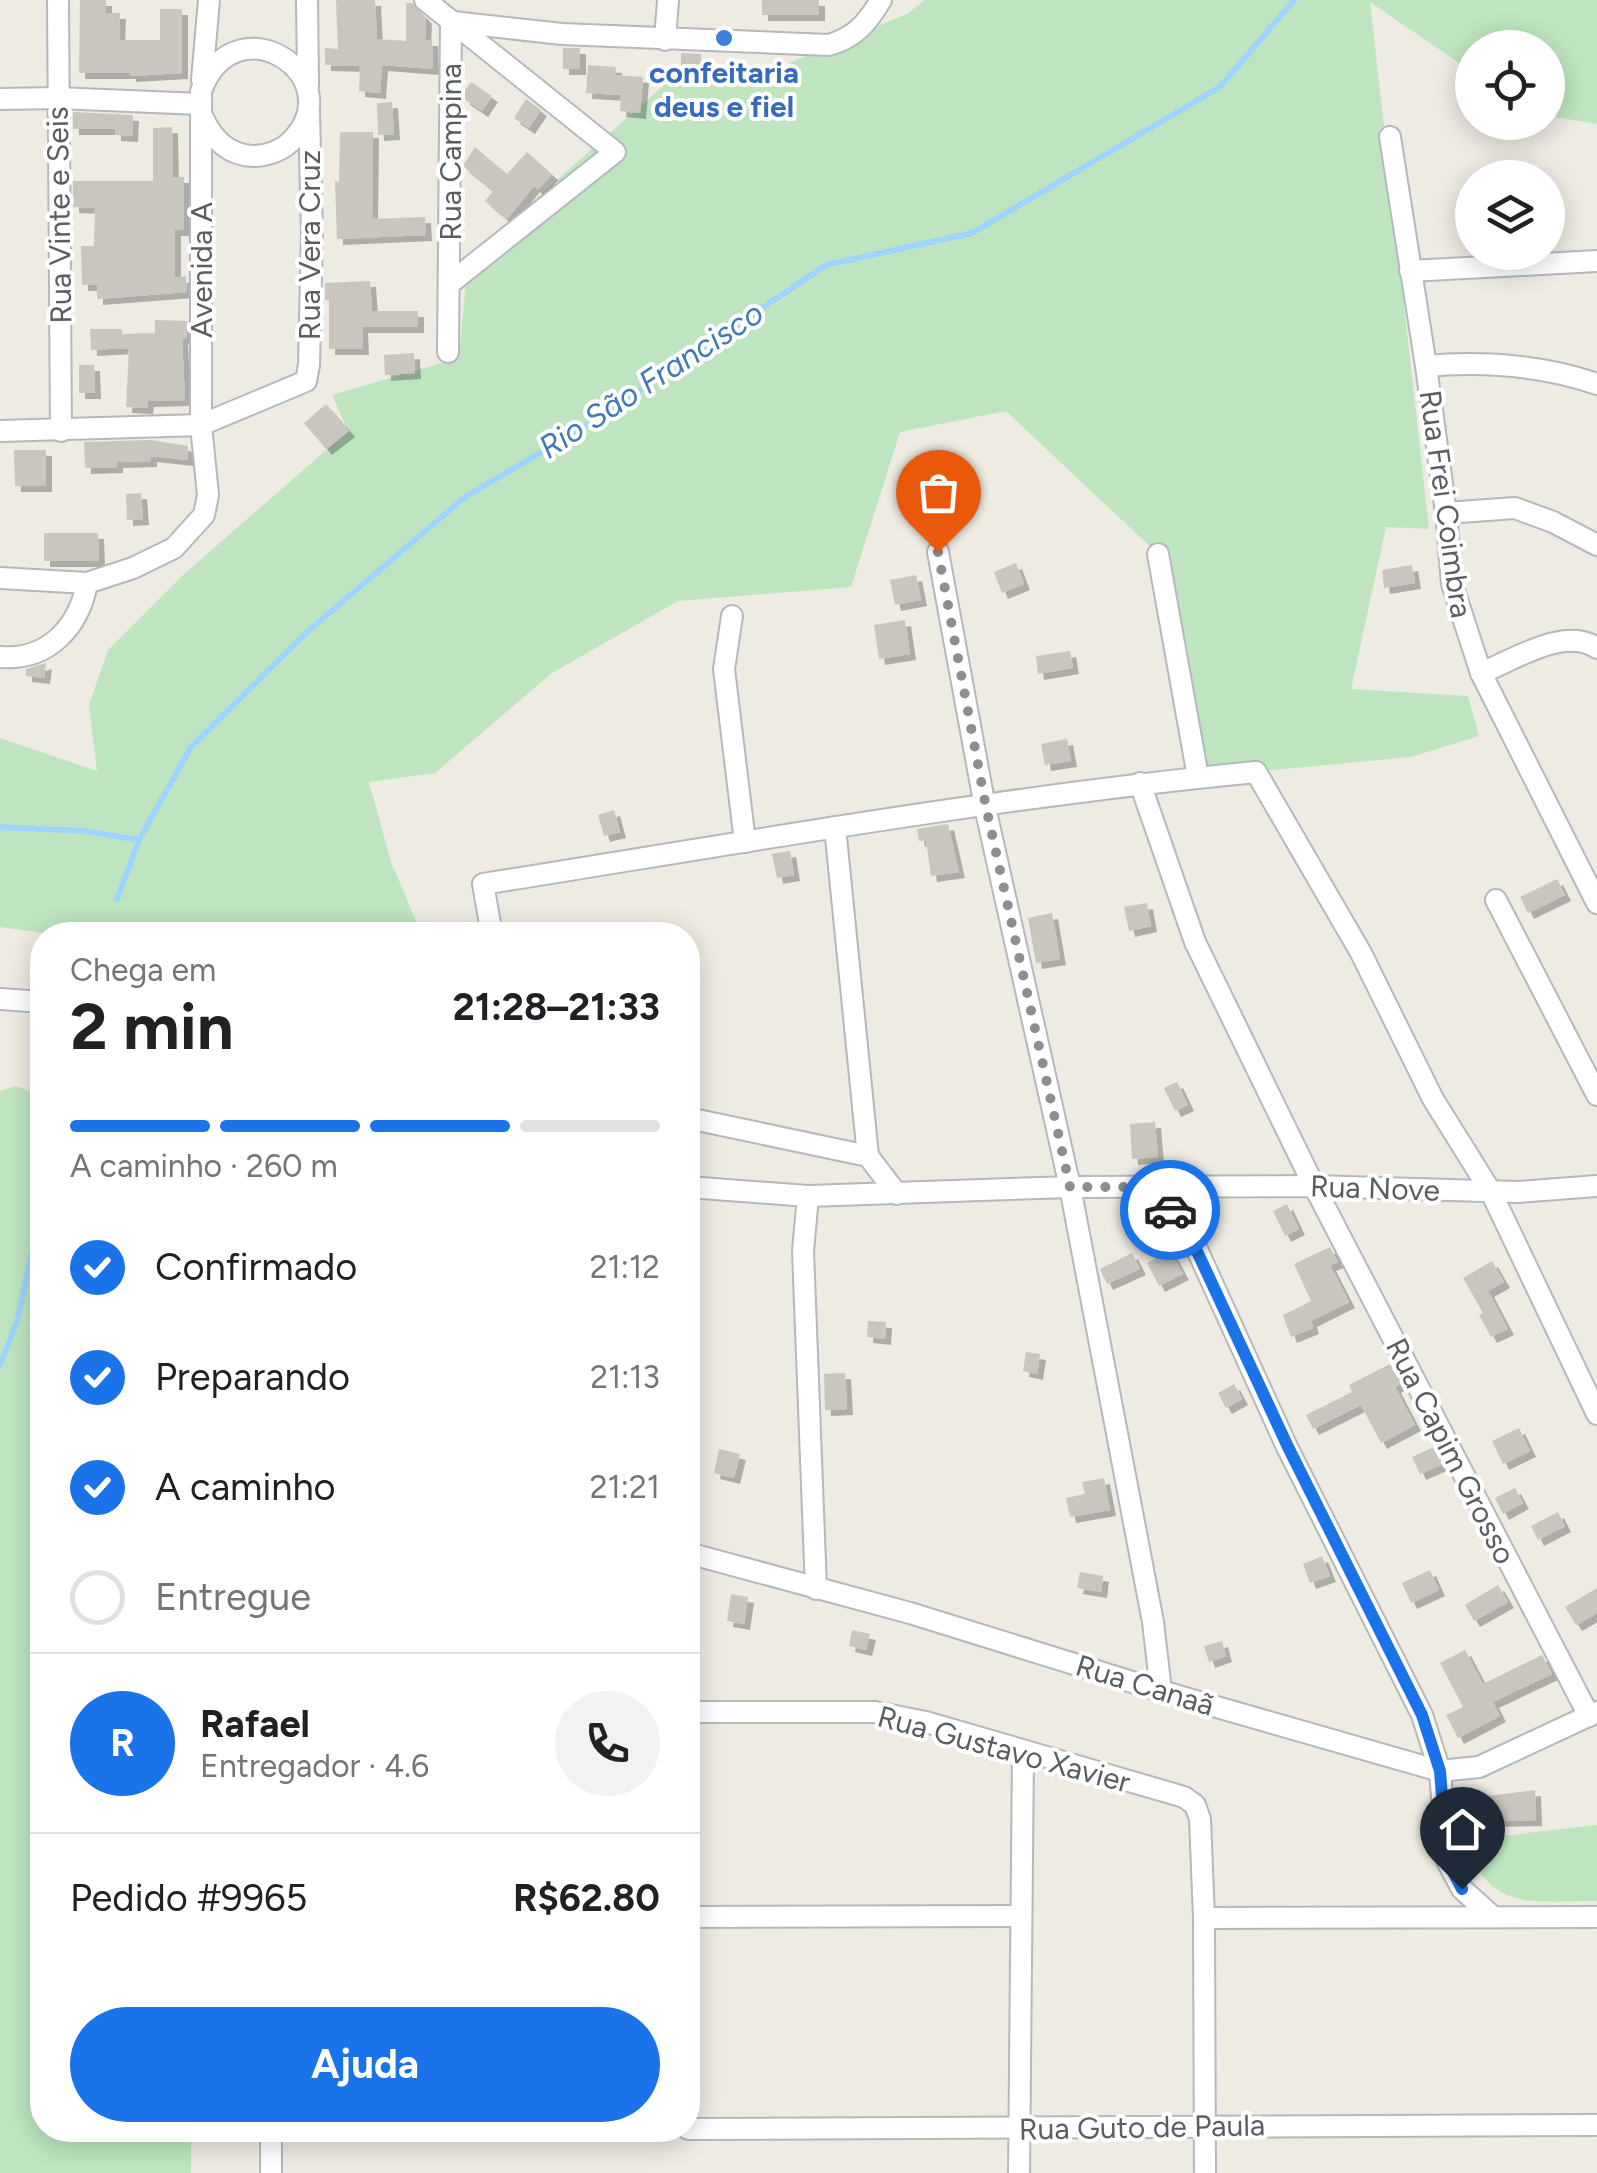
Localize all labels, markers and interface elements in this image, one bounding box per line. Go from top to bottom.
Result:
marker: confeitaria deus e fiel [713,27,735,49]
map controls [1455,30,1565,270]
button: locate [1455,30,1565,140]
place label: confeitaria deus e fiel [649,54,799,125]
street label: Rua Campina [432,63,469,241]
street label: Rua Vinte e Seis [39,106,79,324]
street label: Rua Vera Cruz [291,150,328,340]
button: layers [1455,160,1565,270]
street label: Avenida A [183,201,220,338]
water label: Rio São Francisco [532,293,770,467]
street label: Rua Frei Coimbra [1412,388,1480,620]
pin [896,450,981,553]
icon: bag [911,465,966,520]
text: Chega em [70,951,216,989]
text: 21:28–21:33 [453,984,660,1030]
text: 2 min [70,987,234,1065]
text: A caminho · 260 m [70,1147,338,1185]
courier [1120,1160,1220,1260]
street label: Rua Nove [1309,1167,1441,1209]
icon: car [1143,1183,1198,1238]
icon: check [70,1240,125,1295]
text: Confirmado [155,1244,357,1290]
text: 21:12 [590,1248,660,1286]
street label: Rua Capim Grosso [1378,1332,1524,1570]
icon: check [70,1350,125,1405]
text: Preparando [155,1354,350,1400]
text: 21:13 [590,1358,660,1396]
icon: check [70,1460,125,1515]
text: A caminho [155,1464,336,1510]
text: 21:21 [590,1468,660,1506]
text: Entregue [155,1574,311,1620]
street label: Rua Canaã [1071,1646,1219,1724]
button: phone [555,1691,660,1796]
street label: Rua Gustavo Xavier [874,1697,1134,1801]
text: Rafael [200,1701,310,1747]
text: R [110,1720,135,1766]
text: Entregador · 4.6 [200,1747,429,1785]
pin [1420,1787,1505,1890]
icon: home [1435,1802,1490,1857]
text: Pedido #9965 [70,1875,307,1921]
text: R$62.80 [513,1875,660,1921]
button: Ajuda [70,2007,660,2122]
street label: Rua Guto de Paula [1019,2106,1265,2148]

